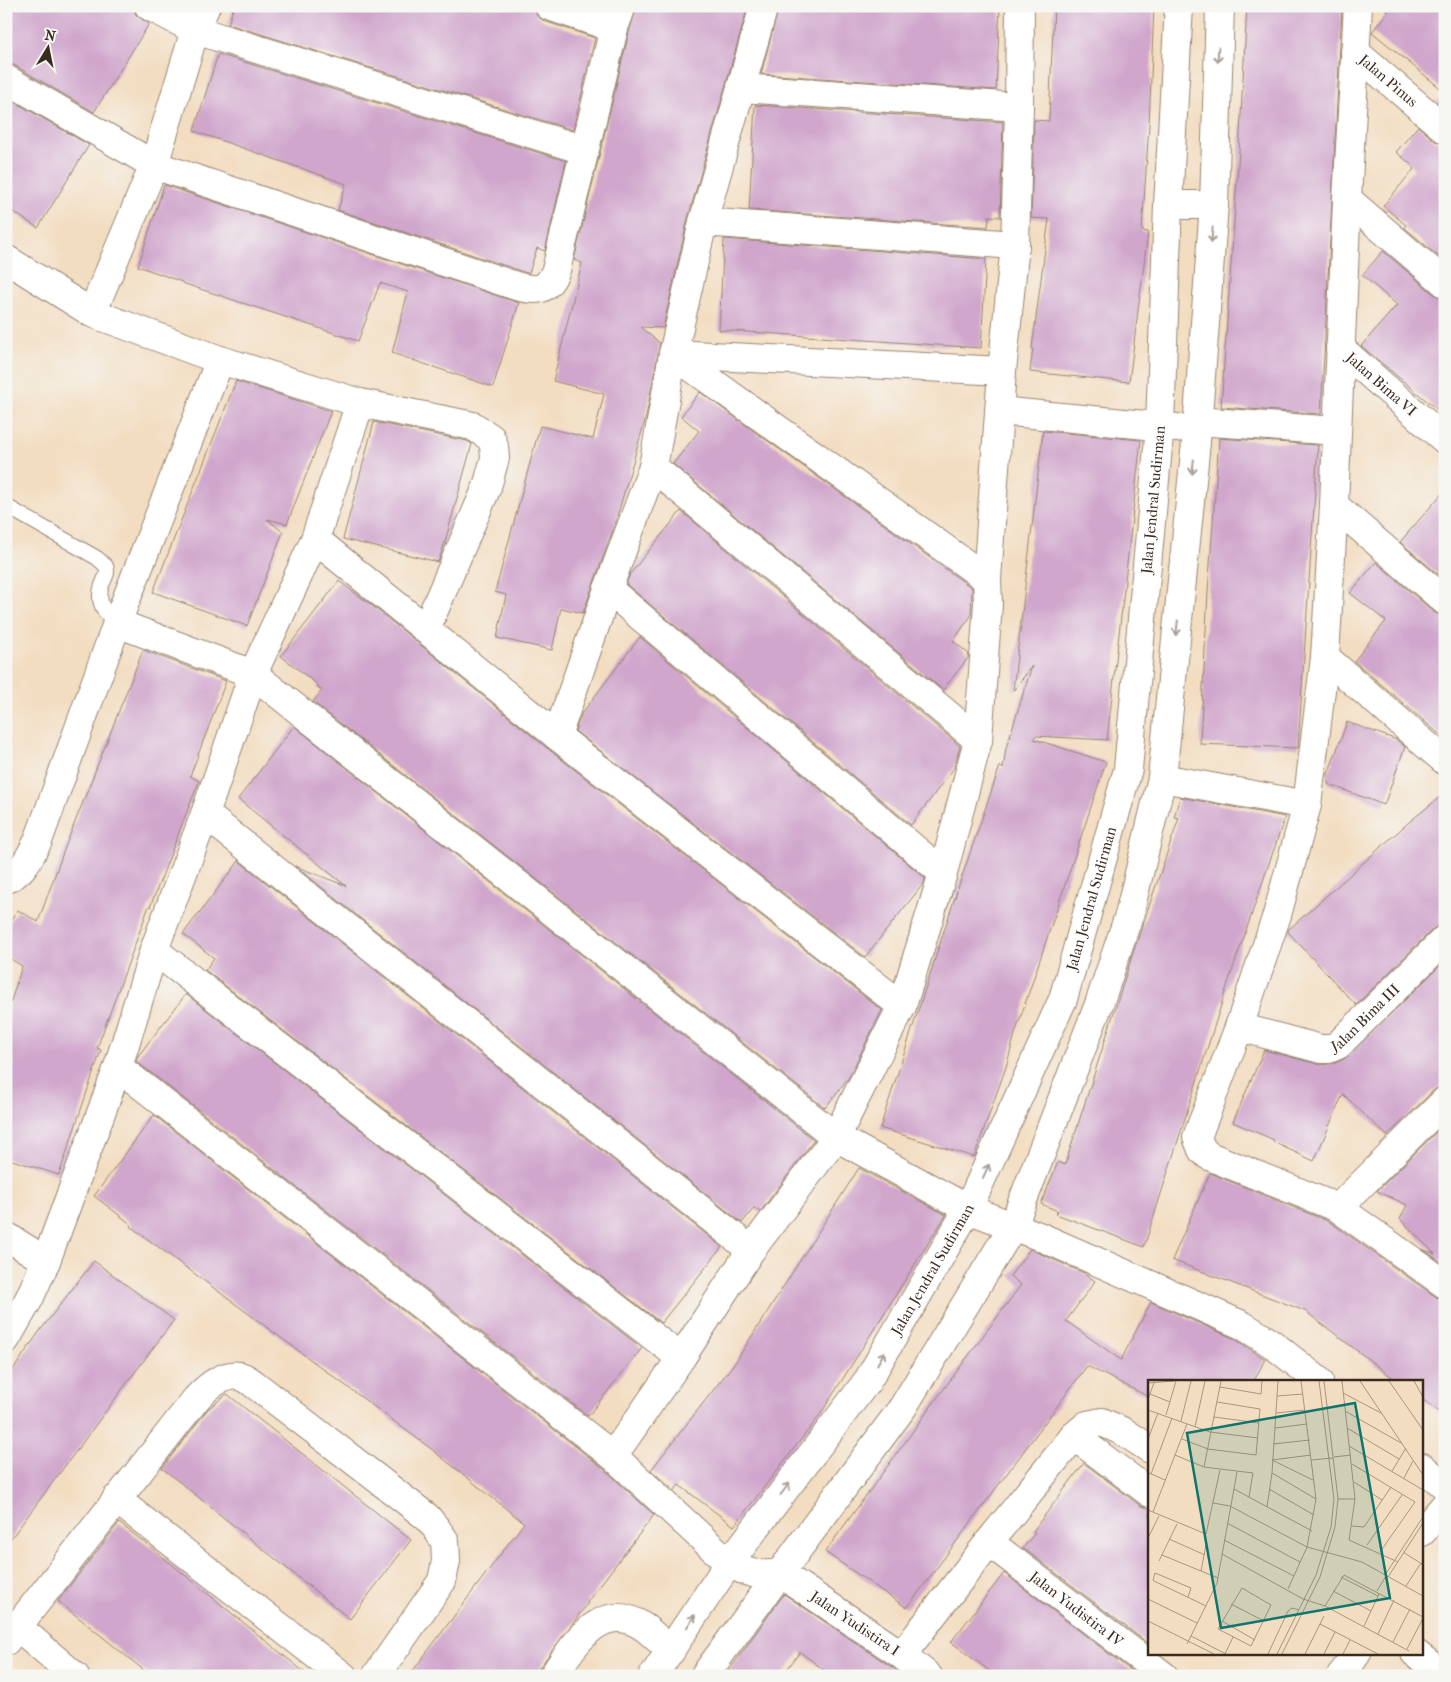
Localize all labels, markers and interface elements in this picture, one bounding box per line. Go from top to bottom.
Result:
north arrow [22,22,72,72]
text: N [43,26,57,45]
one-way arrow [1214,47,1223,63]
street label: Jalan Pinus [1355,50,1422,111]
one-way arrow [1207,227,1217,243]
street label: Jalan Bima VI [1342,348,1420,420]
street label: Jalan Jendral Sudirman [1137,425,1169,576]
one-way arrow [1188,458,1198,474]
one-way arrow [1172,620,1182,636]
street label: Jalan Jendral Sudirman [1062,824,1120,974]
street label: Jalan Bima III [1327,980,1403,1056]
one-way arrow [981,1164,991,1179]
street label: Jalan Jendral Sudirman [887,1201,978,1339]
one-way arrow [876,1351,886,1366]
inset map [1148,1380,1424,1654]
one-way arrow [780,1482,790,1496]
street label: Jalan Yudistira IV [1025,1567,1128,1651]
street label: Jalan Yudistira I [806,1587,903,1660]
one-way arrow [686,1615,696,1629]

